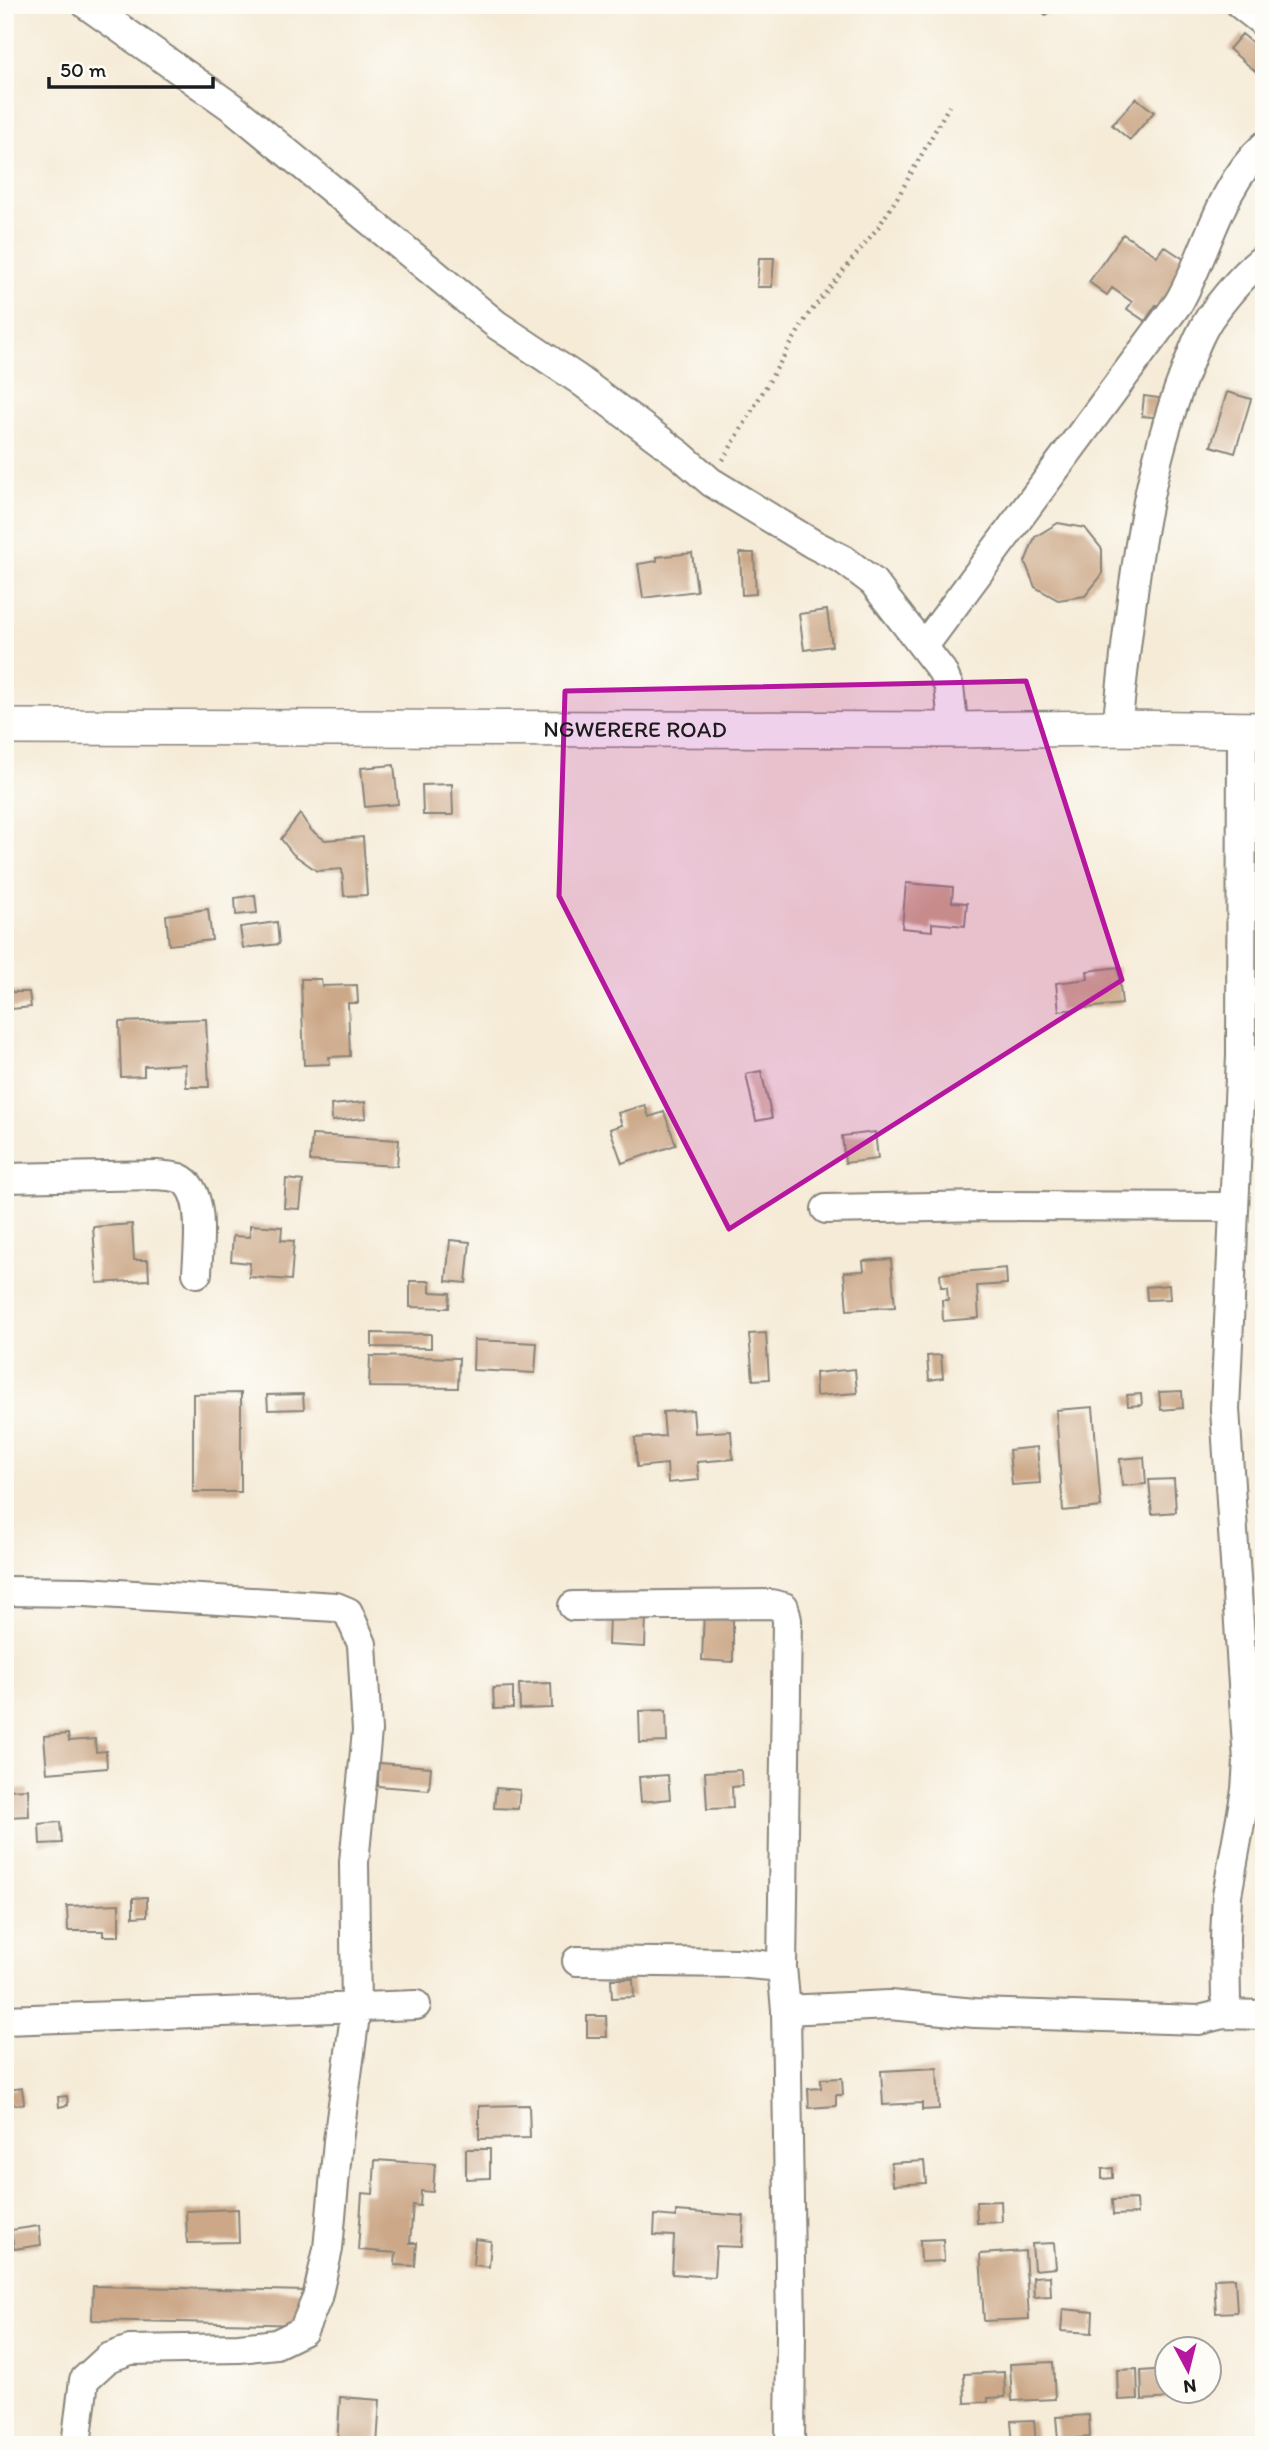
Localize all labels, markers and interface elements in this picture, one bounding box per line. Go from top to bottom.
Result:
scale bar [49,46,214,90]
text: 50 m [60,57,107,82]
street label: NGWERERE ROAD [543,715,727,743]
north arrow [1154,2334,1224,2404]
text: N [1182,2374,1198,2399]

